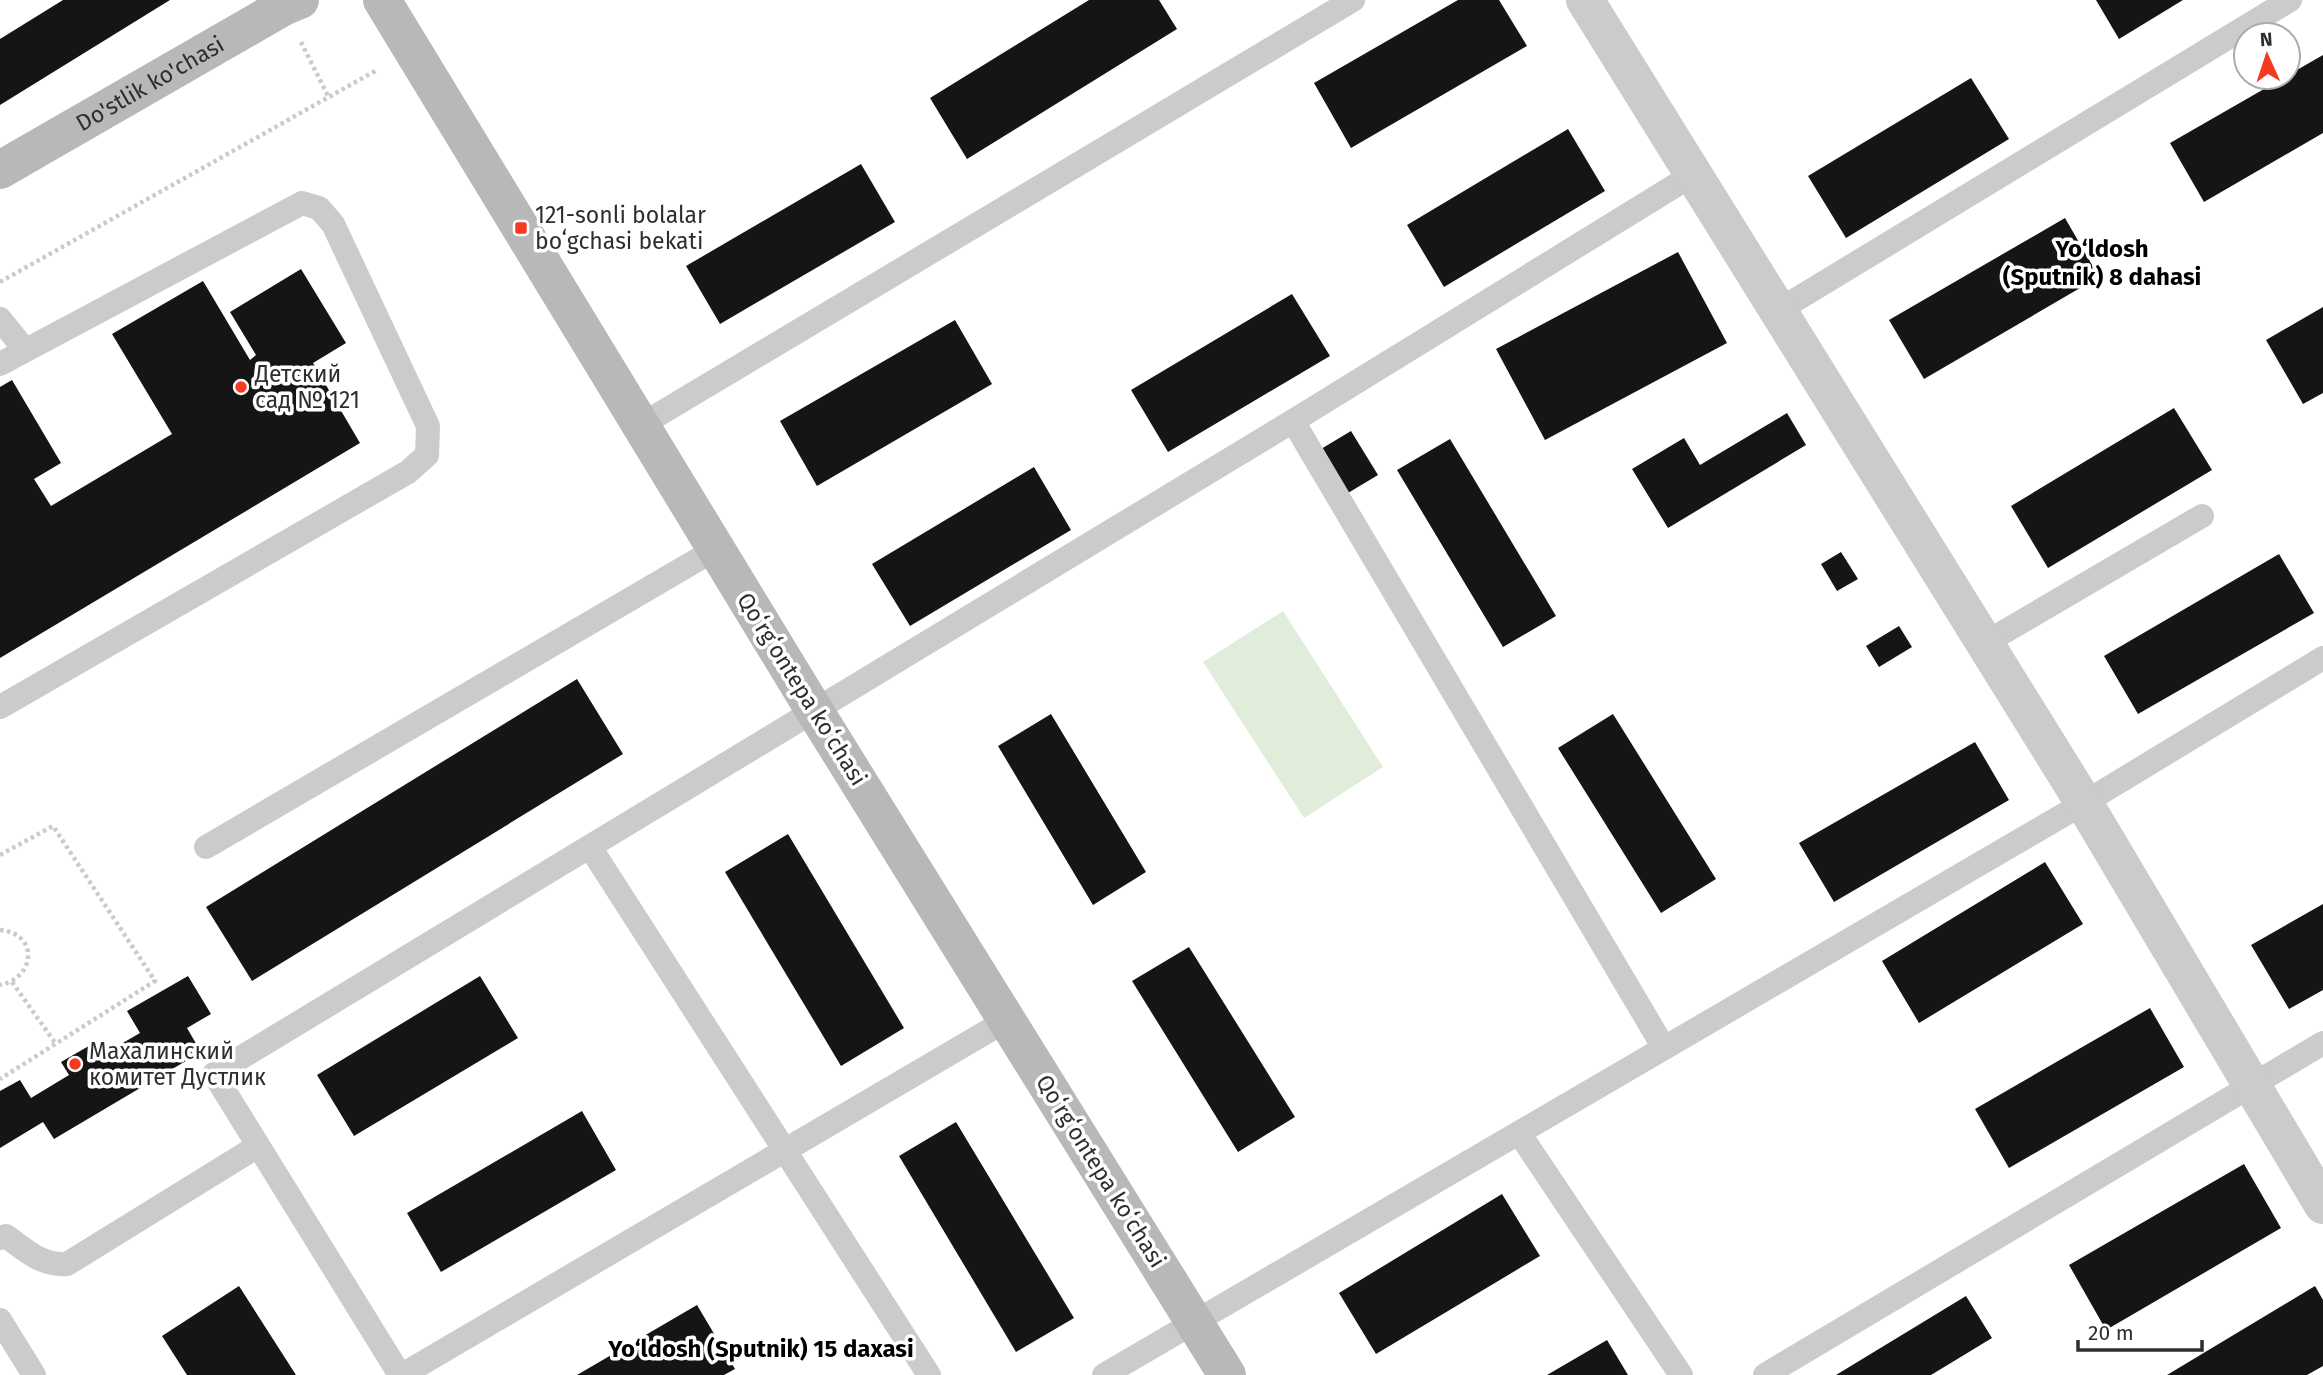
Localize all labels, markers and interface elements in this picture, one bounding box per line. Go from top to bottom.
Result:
north arrow [2232,21,2302,91]
text: N [2259,28,2273,51]
street label: Do'stlik ko'chasi [71,30,229,137]
place label: 121-sonli bolalar boʻgchasi bekati [535,201,706,255]
marker: 121-sonli bolalar boʻgchasi bekati [513,220,529,236]
district label: Yo‘ldosh (Sputnik) 8 dahasi [2003,235,2201,291]
place label: Детский сад № 121 [254,360,360,414]
marker: Детский сад № 121 [233,379,249,395]
street label: Qoʻrgʻontepa koʻchasi [731,587,873,791]
place label: Махалинский комитет Дустлик [89,1037,266,1091]
marker: Махалинский комитет Дустлик [67,1056,83,1072]
street label: Qoʻrgʻontepa koʻchasi [1030,1069,1172,1273]
scale bar [2078,1308,2202,1352]
text: 20 m [2088,1320,2134,1346]
district label: Yo‘ldosh (Sputnik) 15 daxasi [607,1335,914,1363]

